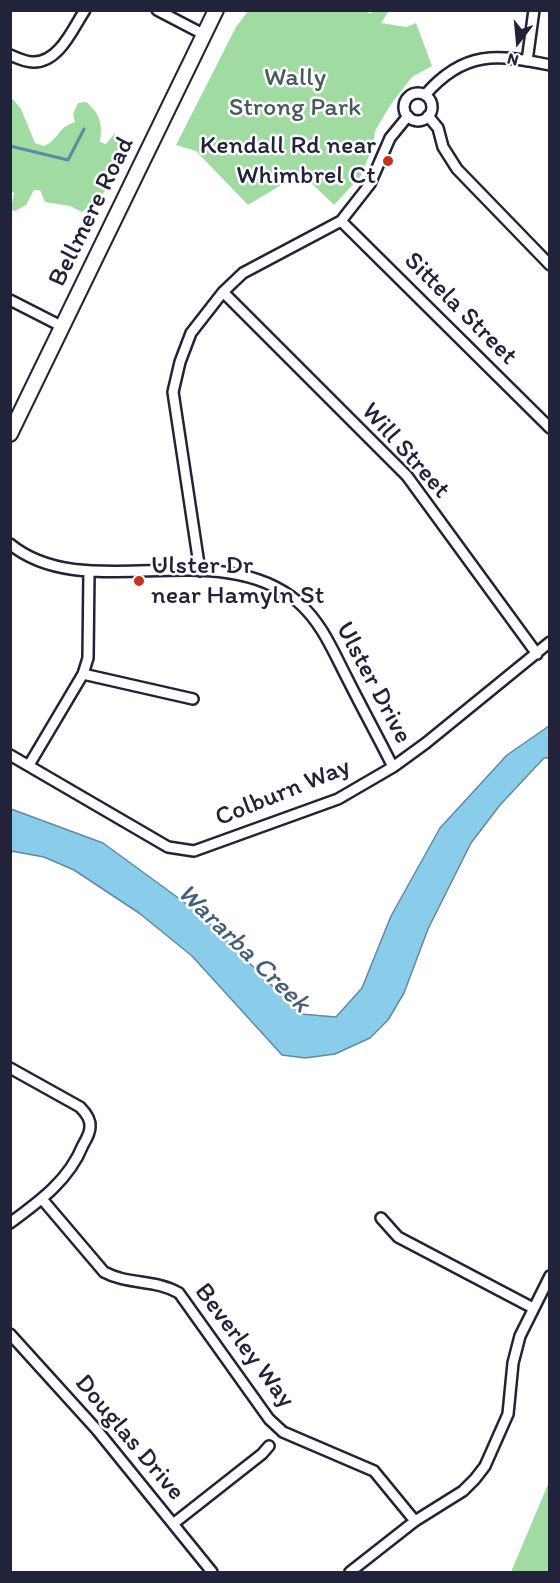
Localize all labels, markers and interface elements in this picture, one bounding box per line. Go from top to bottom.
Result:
north arrow [488,12,548,72]
text: N [505,49,521,70]
park label: Wally Strong Park [229,62,361,124]
place label: Kendall Rd near Whimbrel Ct [200,130,376,192]
street label: Bellmere Road [42,132,142,292]
marker: Kendall Rd near Whimbrel Ct [381,154,395,168]
street label: Sittela Street [397,246,523,372]
street label: Will Street [354,397,456,505]
place label: Ulster Dr near Hamyln St [151,550,324,612]
marker: Ulster Dr near Hamyln St [132,574,146,588]
street label: Ulster Drive [328,617,418,749]
street label: Colburn Way [211,752,355,834]
water label: Wararba Creek [170,878,316,1020]
street label: Beverley Way [187,1277,301,1415]
street label: Douglas Drive [67,1369,191,1507]

